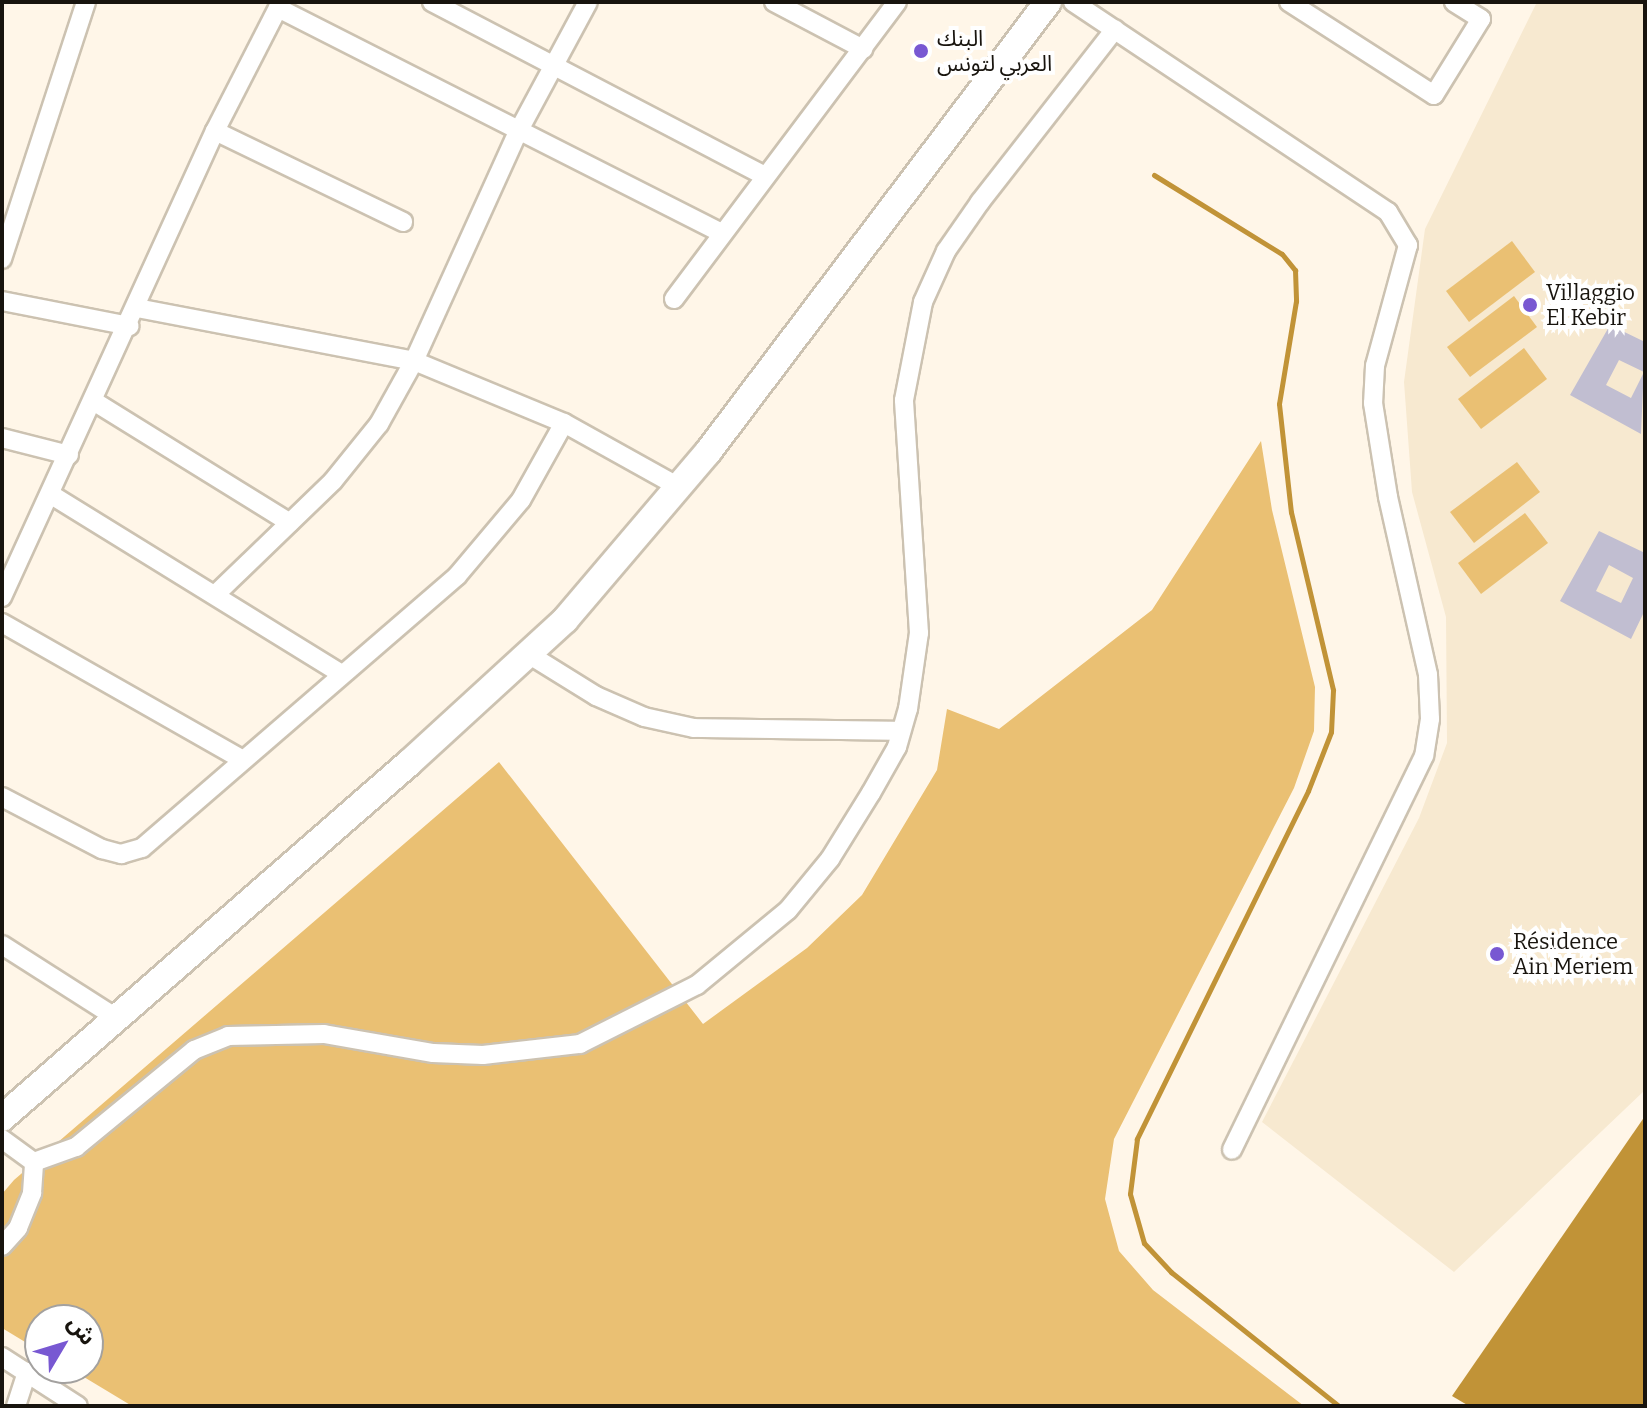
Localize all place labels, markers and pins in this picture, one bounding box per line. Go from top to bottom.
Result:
place label: البنك العربي لتونس [937,25,1052,76]
marker: البنك العربي لتونس [912,42,930,60]
place label: Villaggio El Kebir [1546,279,1635,330]
marker: Villaggio El Kebir [1521,296,1539,314]
place label: Résidence Ain Meriem [1513,928,1633,980]
marker: Résidence Ain Meriem [1488,945,1506,963]

